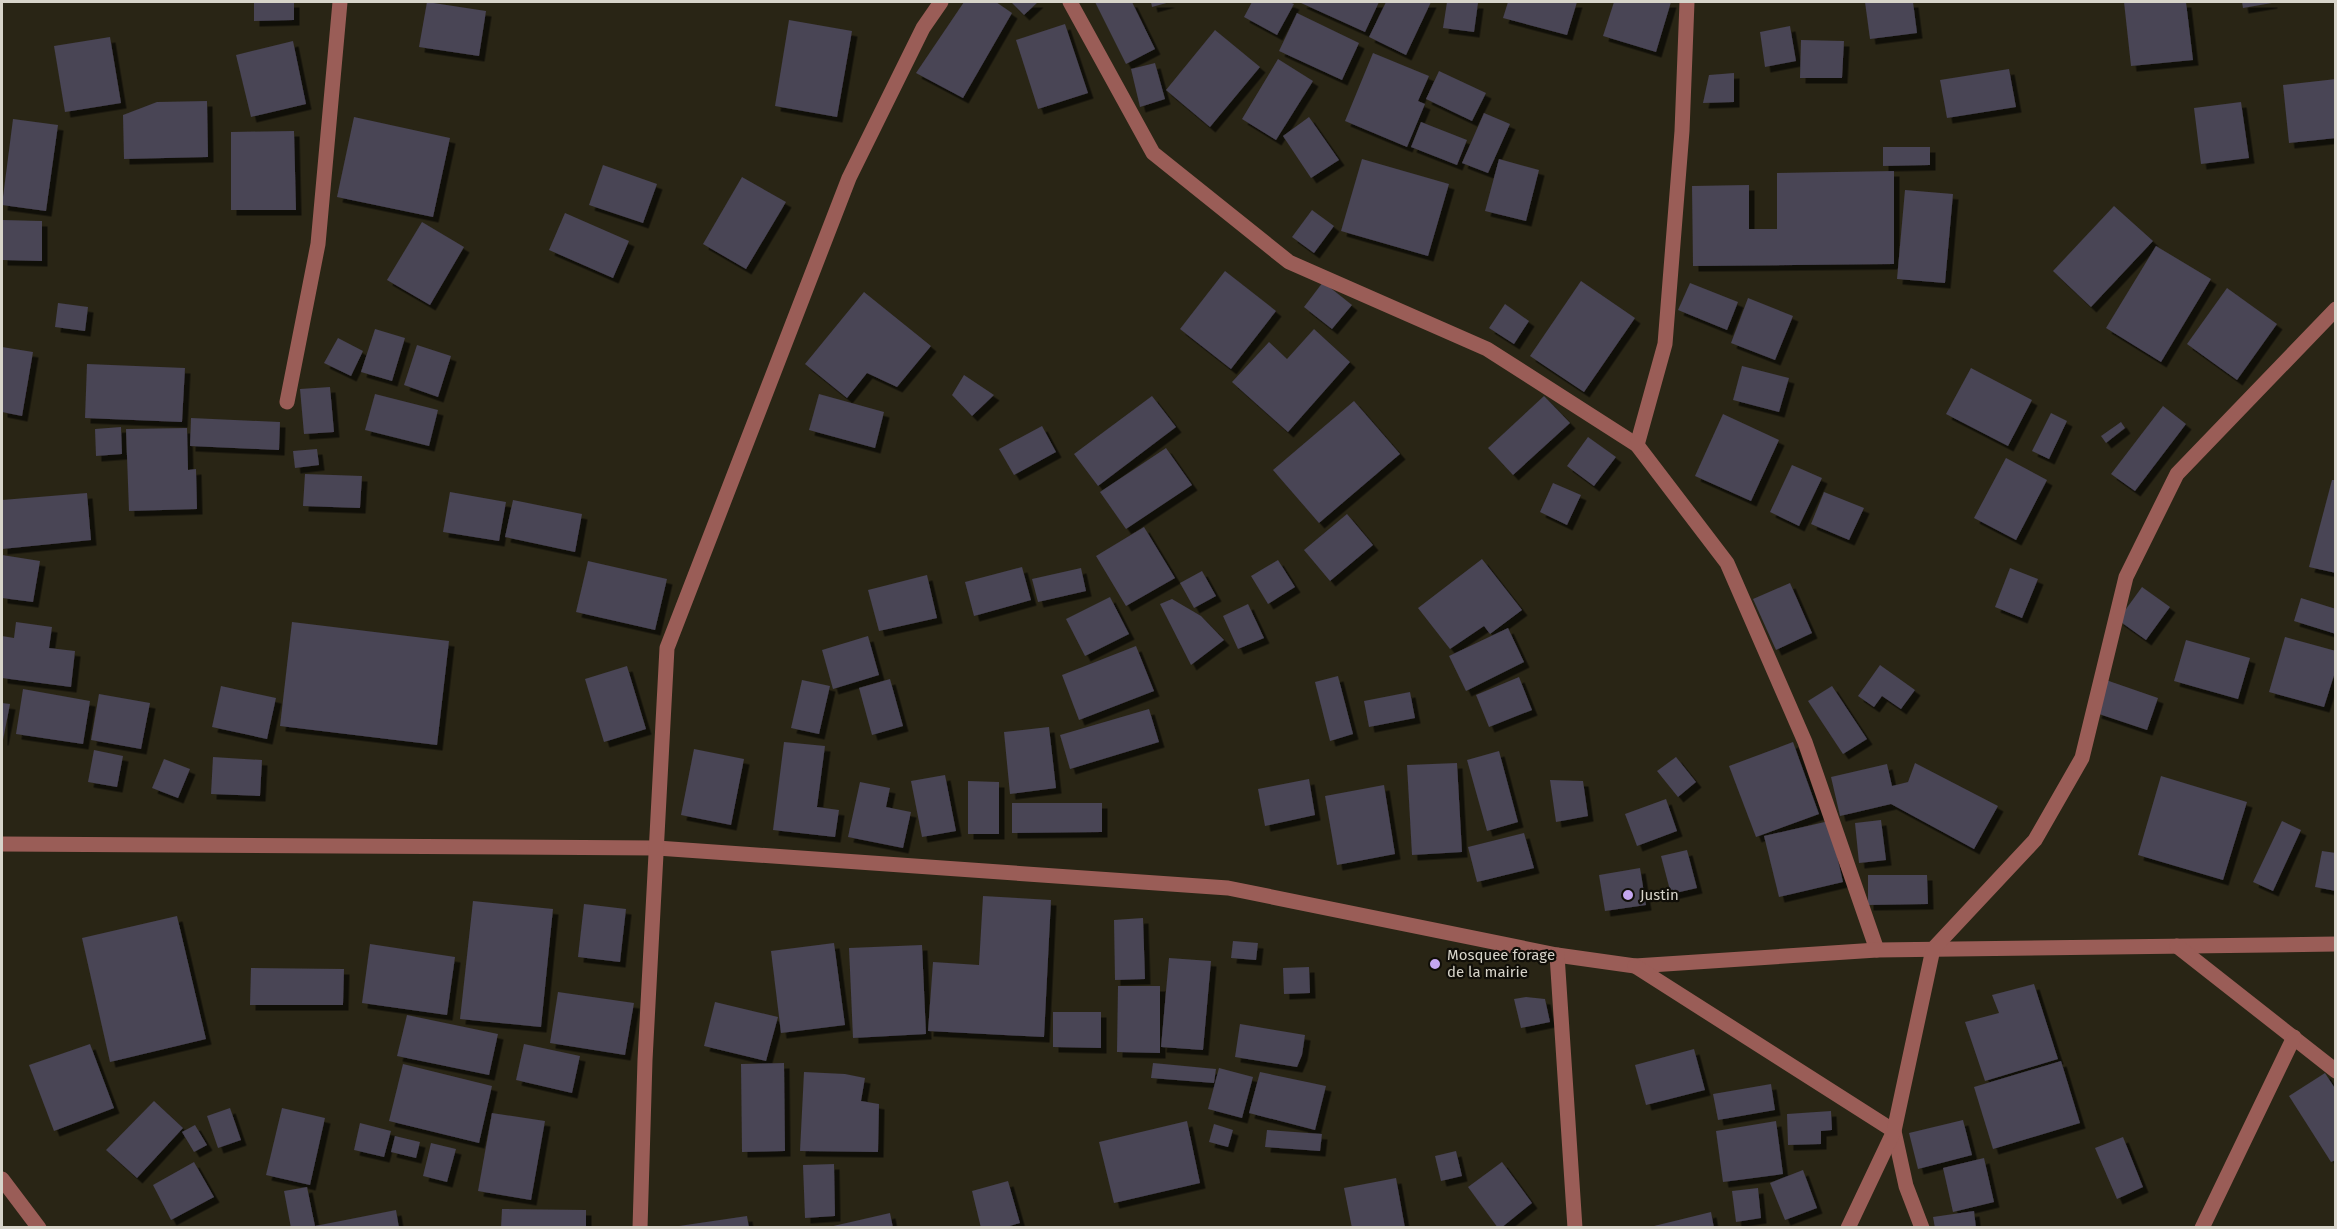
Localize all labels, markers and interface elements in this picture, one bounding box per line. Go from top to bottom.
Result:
place label: Justin [1640,886,1679,904]
marker: Justin [1621,888,1635,902]
place label: Mosquee forage de la mairie [1447,946,1555,981]
marker: Mosquee forage de la mairie [1428,957,1442,971]

